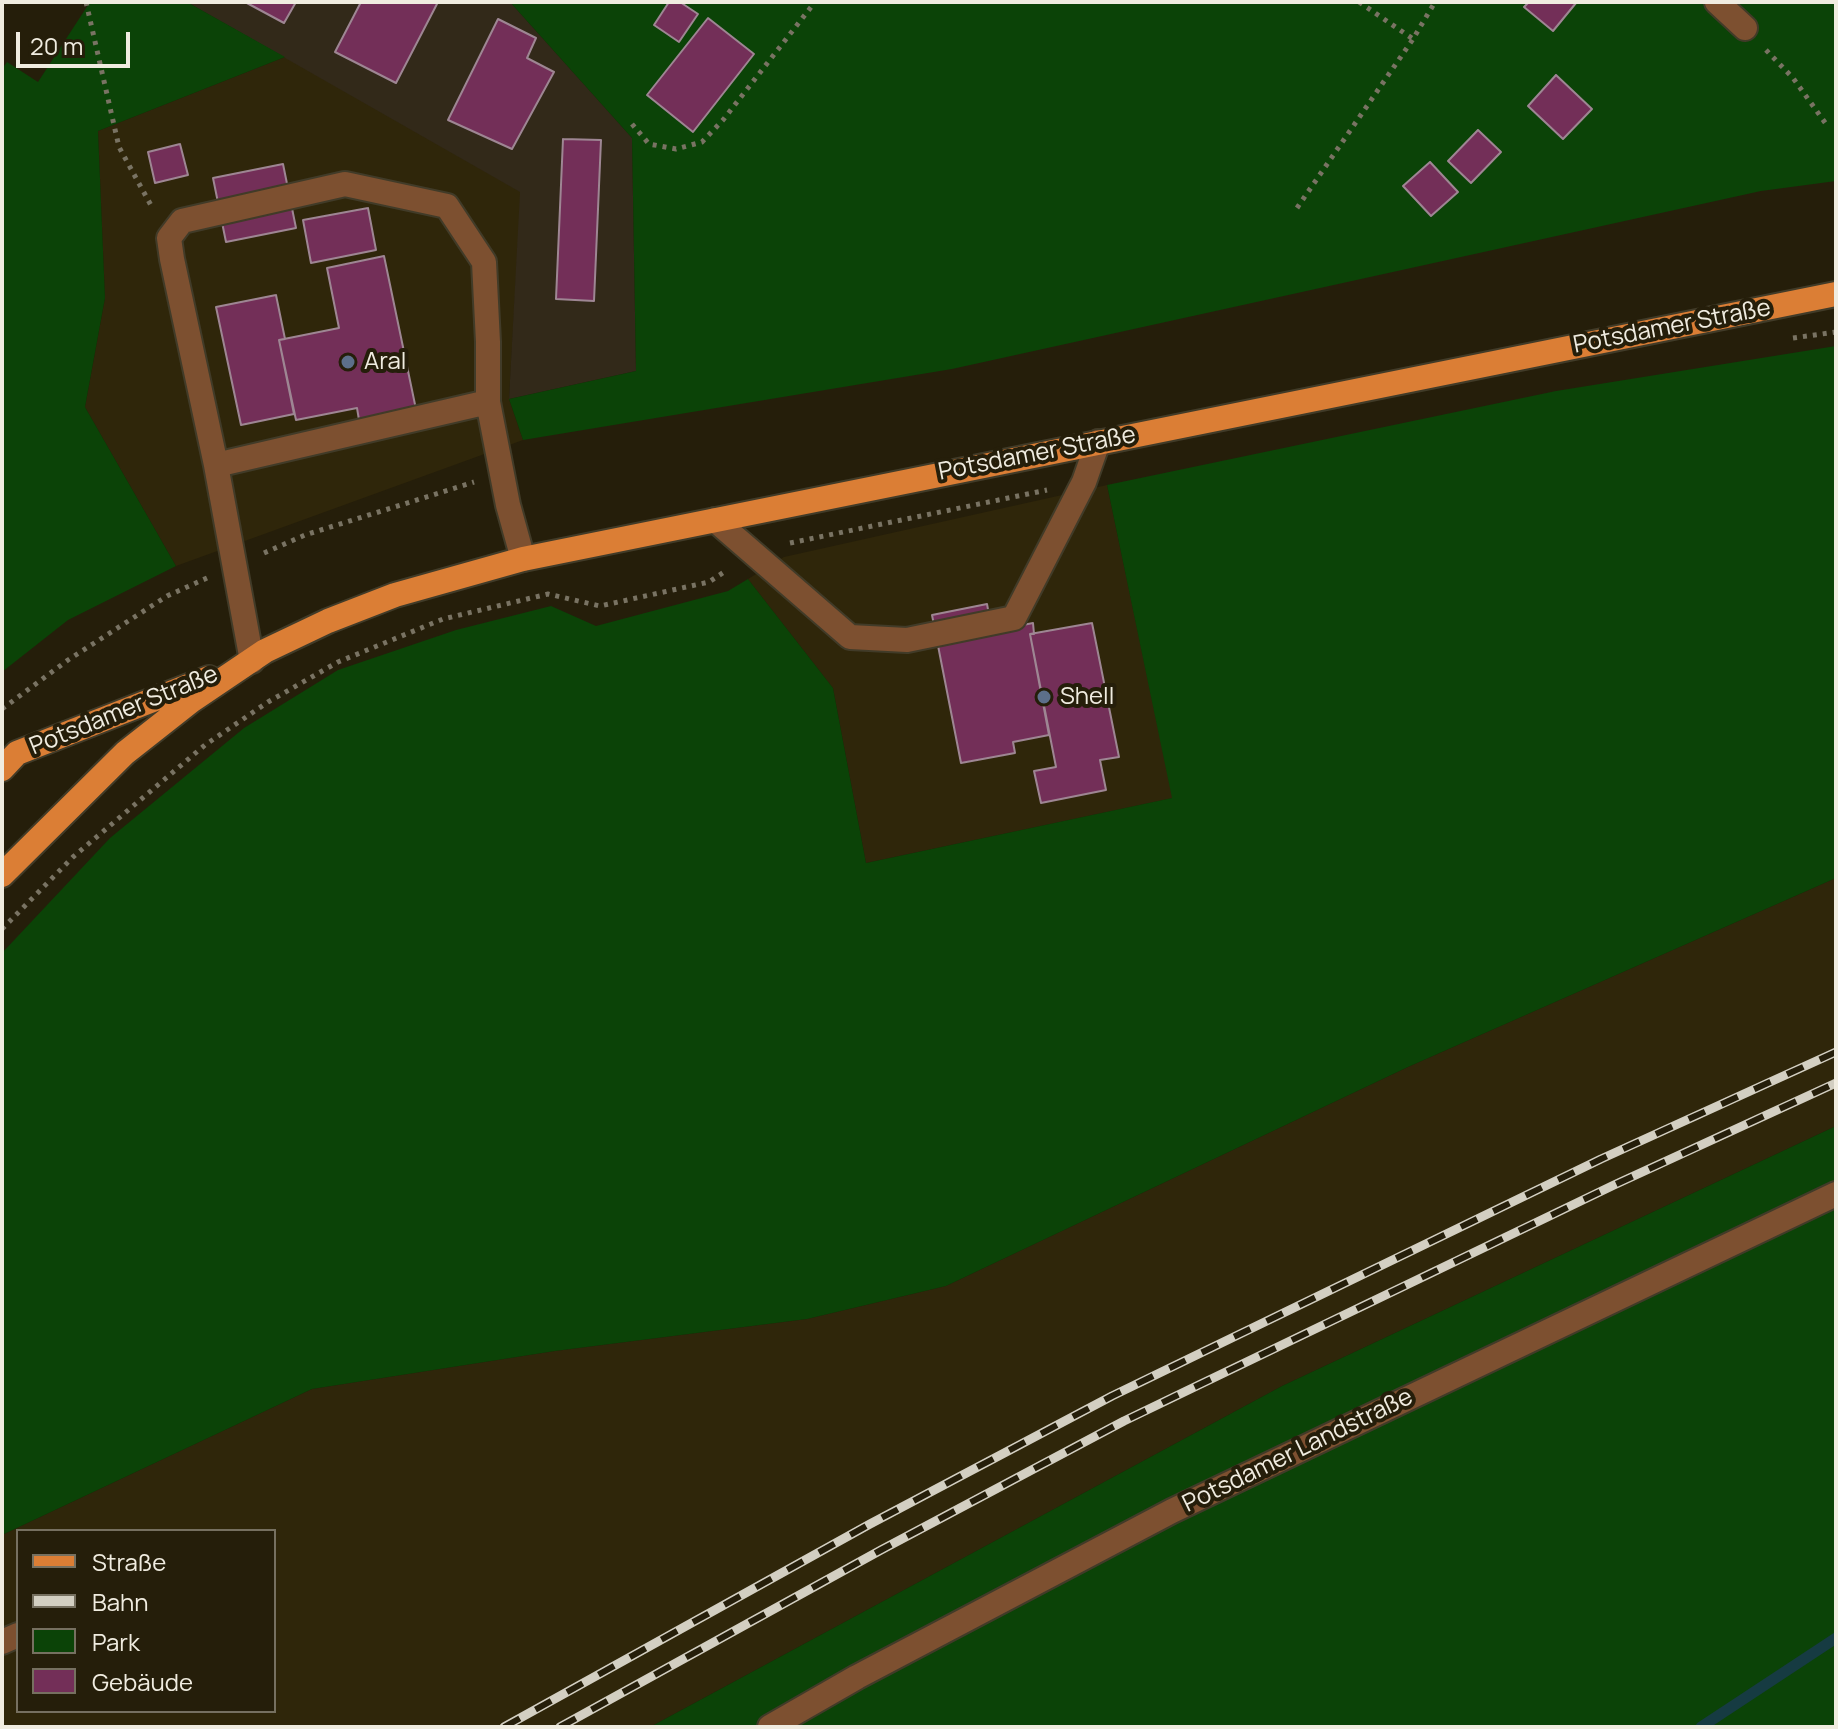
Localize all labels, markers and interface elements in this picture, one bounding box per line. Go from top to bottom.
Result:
scale bar [20,16,134,66]
text: 20 m [30,29,83,62]
street label: Potsdamer Straße [1571,294,1773,360]
place label: Aral [364,348,406,376]
marker: Aral [339,353,357,371]
street label: Potsdamer Straße [936,421,1138,487]
street label: Potsdamer Straße [26,660,222,762]
place label: Shell [1060,683,1114,711]
marker: Shell [1035,688,1053,706]
street label: Potsdamer Landstraße [1178,1383,1418,1519]
legend [16,1529,276,1713]
text: Straße [92,1545,166,1578]
text: Bahn [92,1585,149,1618]
text: Park [92,1625,140,1658]
text: Gebäude [92,1665,193,1698]

